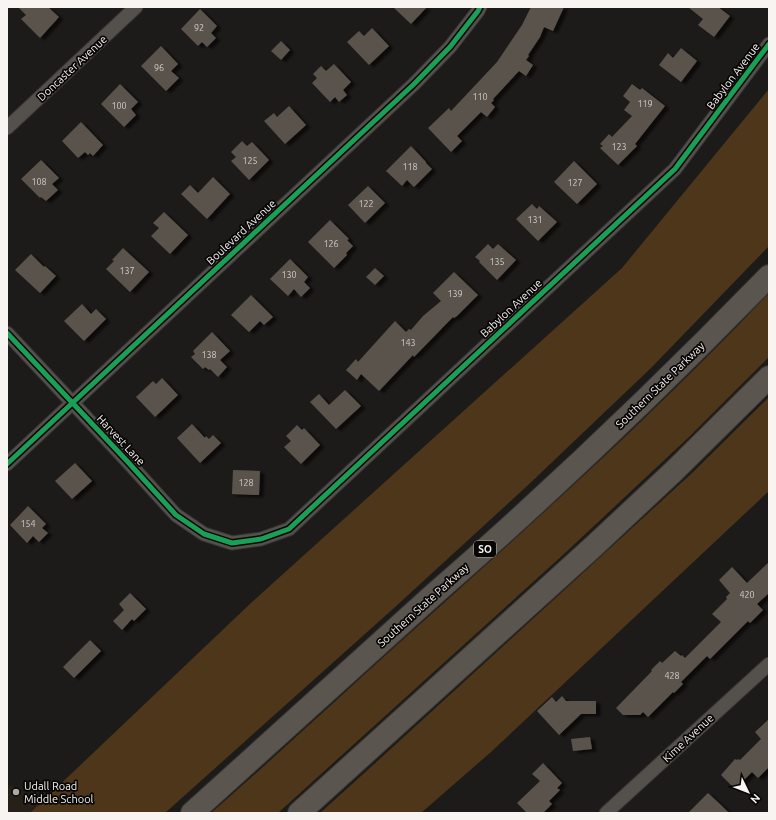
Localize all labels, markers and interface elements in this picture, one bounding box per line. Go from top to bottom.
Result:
house number: 92 [194,23,204,33]
street label: Doncaster Avenue [35,33,109,103]
street label: Babylon Avenue [704,41,762,111]
house number: 96 [154,63,164,73]
house number: 110 [472,92,488,102]
house number: 119 [637,99,653,109]
house number: 100 [111,101,127,111]
house number: 123 [611,142,627,152]
house number: 125 [242,156,258,166]
house number: 118 [402,162,418,172]
house number: 108 [31,177,47,187]
house number: 127 [567,178,583,188]
street label: Boulevard Avenue [204,197,278,267]
house number: 122 [358,199,374,209]
house number: 131 [527,215,543,225]
house number: 126 [323,239,339,249]
house number: 135 [489,257,505,267]
house number: 137 [119,266,135,276]
house number: 130 [281,270,297,280]
street label: Babylon Avenue [478,276,544,340]
house number: 139 [447,289,463,299]
house number: 143 [400,338,416,348]
street label: Southern State Parkway [613,339,707,430]
house number: 138 [201,350,217,360]
street label: Harvest Lane [95,412,147,468]
house number: 128 [238,478,254,488]
house number: 154 [20,519,36,529]
road number: SO [474,541,496,557]
street label: Southern State Parkway [375,561,471,649]
house number: 420 [739,590,755,600]
house number: 428 [664,671,680,681]
street label: Kime Avenue [660,712,716,764]
north arrow [728,772,768,812]
place label: Udall Road Middle School [24,780,94,805]
marker: Udall Road Middle School [11,787,21,797]
text: N [748,792,763,806]

